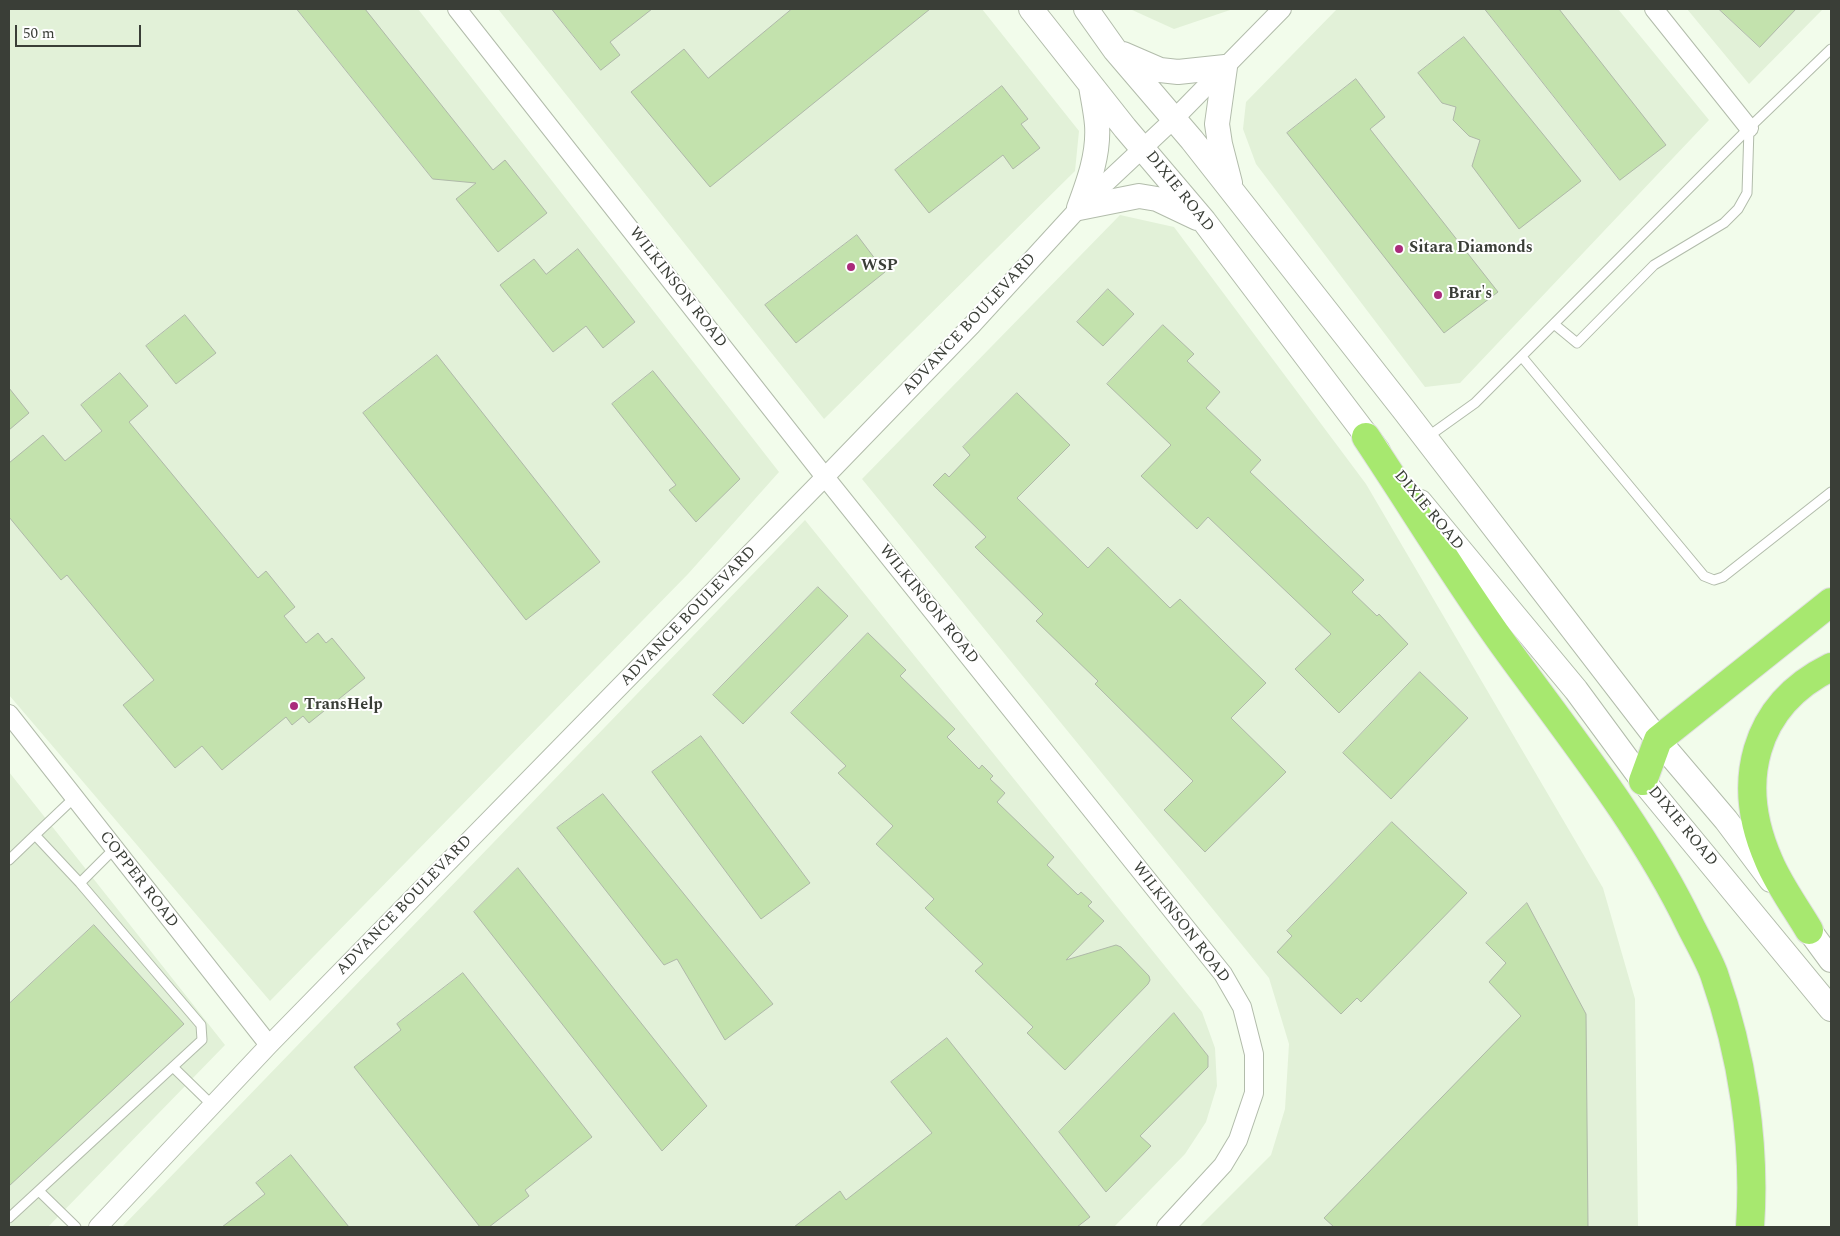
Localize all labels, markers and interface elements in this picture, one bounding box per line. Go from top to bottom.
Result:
scale bar [18,15,144,47]
text: 50 m [23,22,55,45]
street label: DIXIE ROAD [1141,148,1217,236]
street label: WILKINSON ROAD [624,224,730,352]
place label: Sitara Diamonds [1409,239,1533,259]
marker: Sitara Diamonds [1393,243,1405,255]
street label: ADVANCE BOULEVARD [899,250,1041,400]
place label: WSP [861,257,898,277]
marker: WSP [845,261,857,273]
place label: Brar's [1448,285,1492,305]
marker: Brar's [1432,289,1444,301]
street label: DIXIE ROAD [1389,467,1467,555]
street label: WILKINSON ROAD [874,541,982,669]
street label: ADVANCE BOULEVARD [617,543,761,691]
place label: TransHelp [304,696,383,716]
marker: TransHelp [288,700,300,712]
street label: DIXIE ROAD [1643,783,1721,871]
street label: COPPER ROAD [94,828,182,932]
street label: ADVANCE BOULEVARD [333,832,477,980]
street label: WILKINSON ROAD [1127,859,1233,987]

